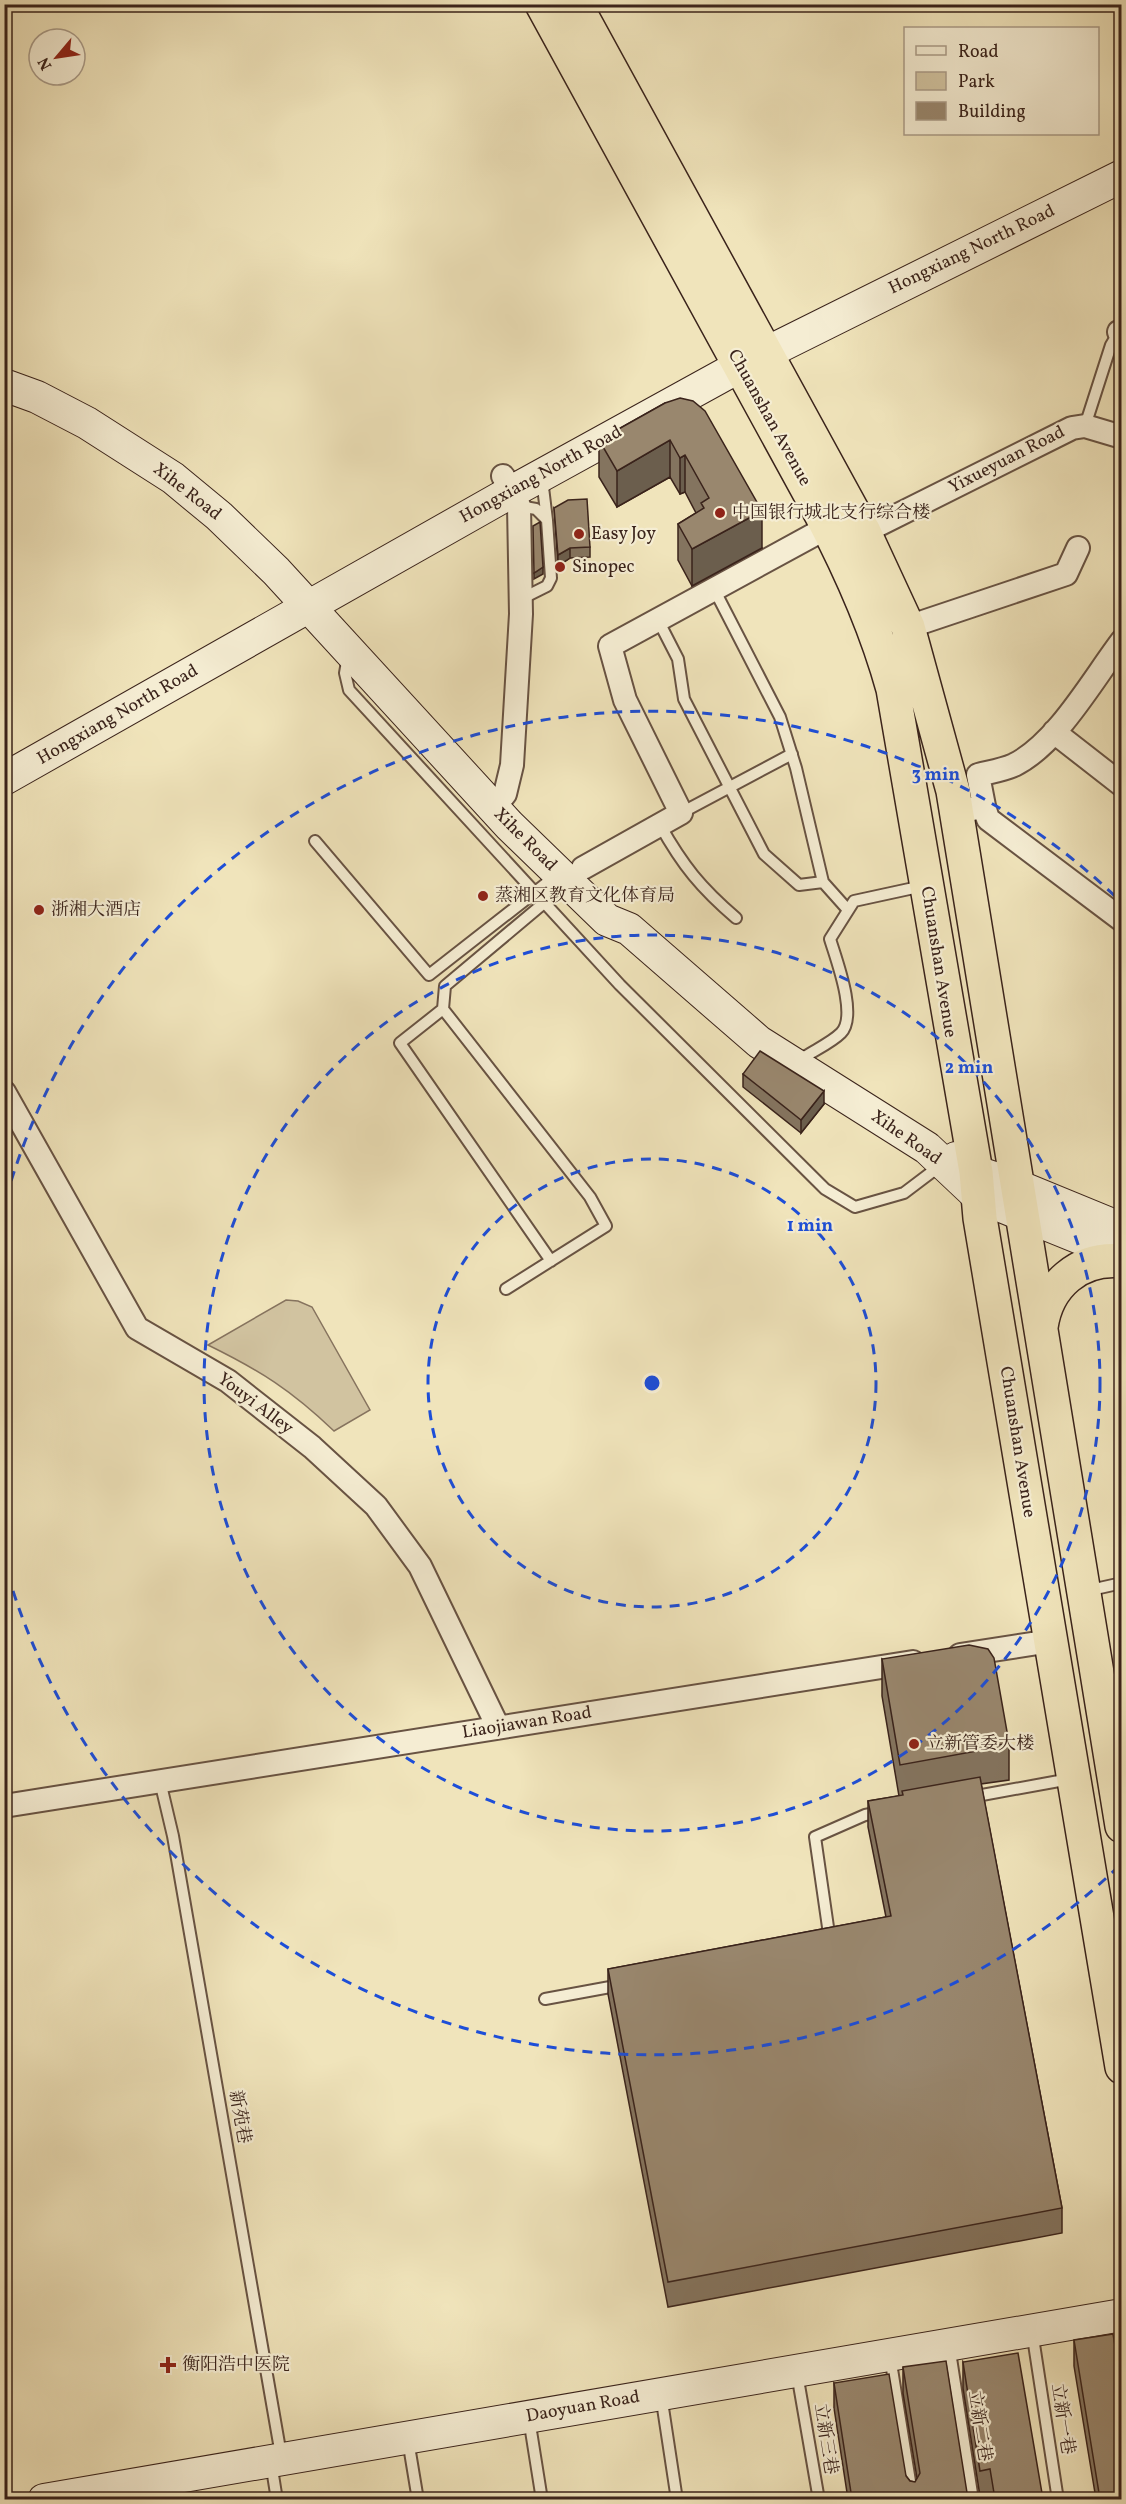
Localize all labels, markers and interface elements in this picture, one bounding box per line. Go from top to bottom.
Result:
north arrow [27,27,87,87]
legend [904,27,1099,135]
text: Road [958,40,999,65]
text: N [33,53,58,74]
text: Park [958,70,995,95]
text: Building [958,100,1026,125]
street label: Hongxiang North Road [885,199,1059,301]
street label: Chuanshan Avenue [721,345,817,491]
street label: Hongxiang North Road [455,420,627,530]
street label: Yixueyuan Road [945,420,1069,500]
street label: Xihe Road [147,457,227,527]
place label: 中国银行城北支行综合楼 [732,501,930,526]
marker: 中国银行城北支行综合楼 [713,506,727,520]
place label: Easy Joy [591,522,656,547]
marker: Easy Joy [572,527,586,541]
place label: Sinopec [572,555,635,580]
marker: Sinopec [553,560,567,574]
street label: Hongxiang North Road [33,659,203,771]
text: 3 min [912,763,960,788]
street label: Xihe Road [488,803,562,877]
place label: 蒸湘区教育文化体育局 [495,884,675,909]
street label: Chuanshan Avenue [914,885,962,1039]
marker: 蒸湘区教育文化体育局 [476,889,490,903]
place label: 浙湘大酒店 [51,898,141,923]
marker: 浙湘大酒店 [32,903,46,917]
text: 2 min [945,1056,993,1081]
street label: Xihe Road [866,1105,946,1171]
text: 1 min [787,1214,833,1239]
street label: Chuanshan Avenue [993,1365,1041,1519]
street label: Youyi Alley [212,1367,298,1441]
centre of rings [642,1373,662,1393]
street label: Liaojiawan Road [460,1700,594,1746]
place label: 立新管委大楼 [926,1732,1034,1757]
marker: 立新管委大楼 [907,1737,921,1751]
street label: 新苑巷 [222,2088,256,2146]
place label: 衡阳浩中医院 [182,2353,290,2378]
marker: 衡阳浩中医院 [159,2356,177,2374]
street label: 立新一巷 [1044,2381,1080,2457]
street label: Daoyuan Road [524,2385,642,2429]
street label: 立新二巷 [961,2388,997,2464]
street label: 立新三巷 [807,2401,843,2477]

